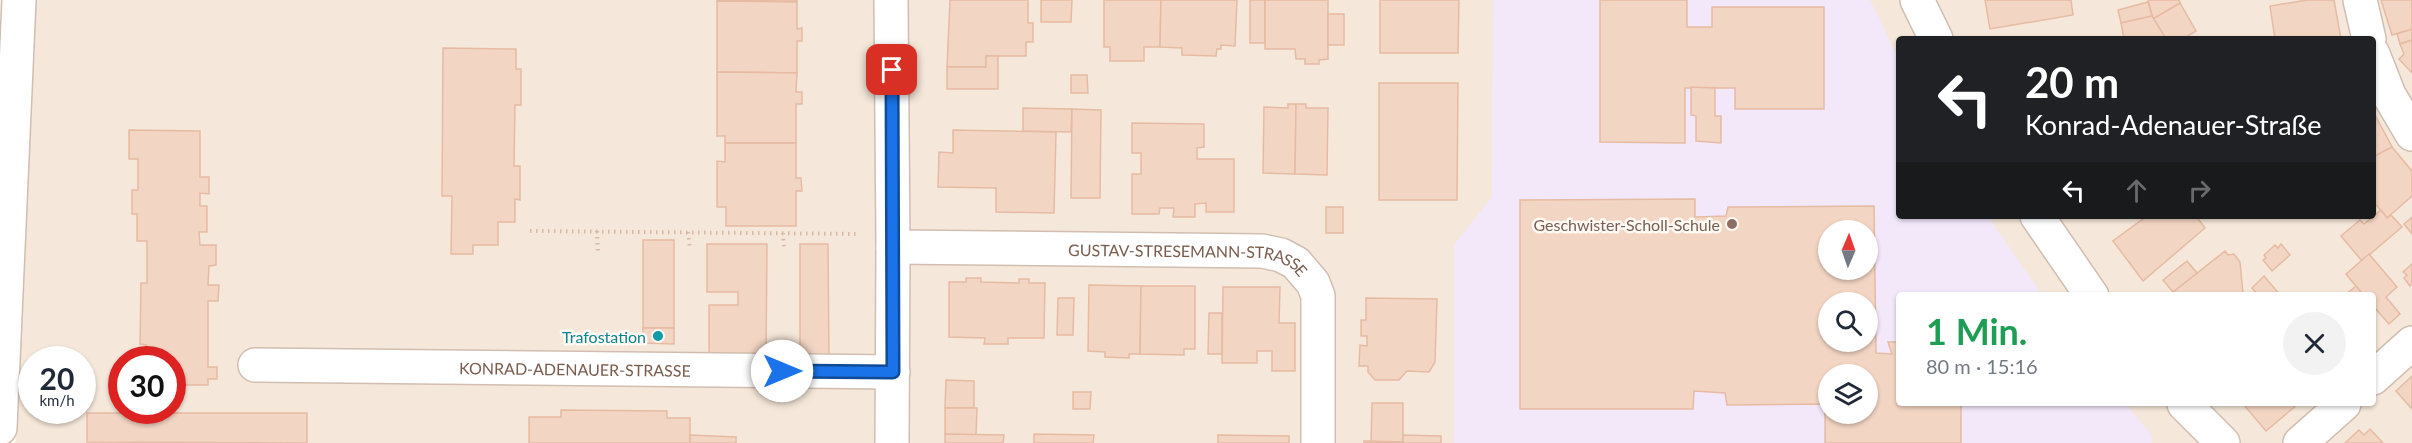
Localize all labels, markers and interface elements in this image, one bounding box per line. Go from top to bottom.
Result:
pin [866,44,917,95]
icon: arrive [875,53,908,86]
text: 20 m [2025,57,2119,107]
icon: left [1926,60,2004,138]
text: Konrad-Adenauer-Straße [2025,108,2322,141]
icon: left [2057,174,2090,207]
icon: ahead [2120,174,2153,207]
icon: right [2183,174,2216,207]
place label: Geschwister-Scholl-Schule [1533,215,1720,234]
marker: Geschwister-Scholl-Schule [1725,217,1739,231]
north arrow [1818,220,1878,280]
map controls [1818,220,1878,424]
street label: GUSTAV-STRESEMANN-STRASSE [1068,239,1312,279]
button: search [1818,292,1878,352]
text: 1 Min. [1926,309,2027,353]
button: close [2283,312,2346,375]
place label: Trafostation [562,327,646,346]
marker: Trafostation [651,329,665,343]
position arrow [750,339,814,403]
speed limit sign: 30 [108,346,186,424]
text: 80 m · 15:16 [1926,354,2038,378]
street label: KONRAD-ADENAUER-STRASSE [459,358,691,379]
text: 20 [40,360,74,396]
button: layers [1818,364,1878,424]
text: km/h [39,391,75,409]

